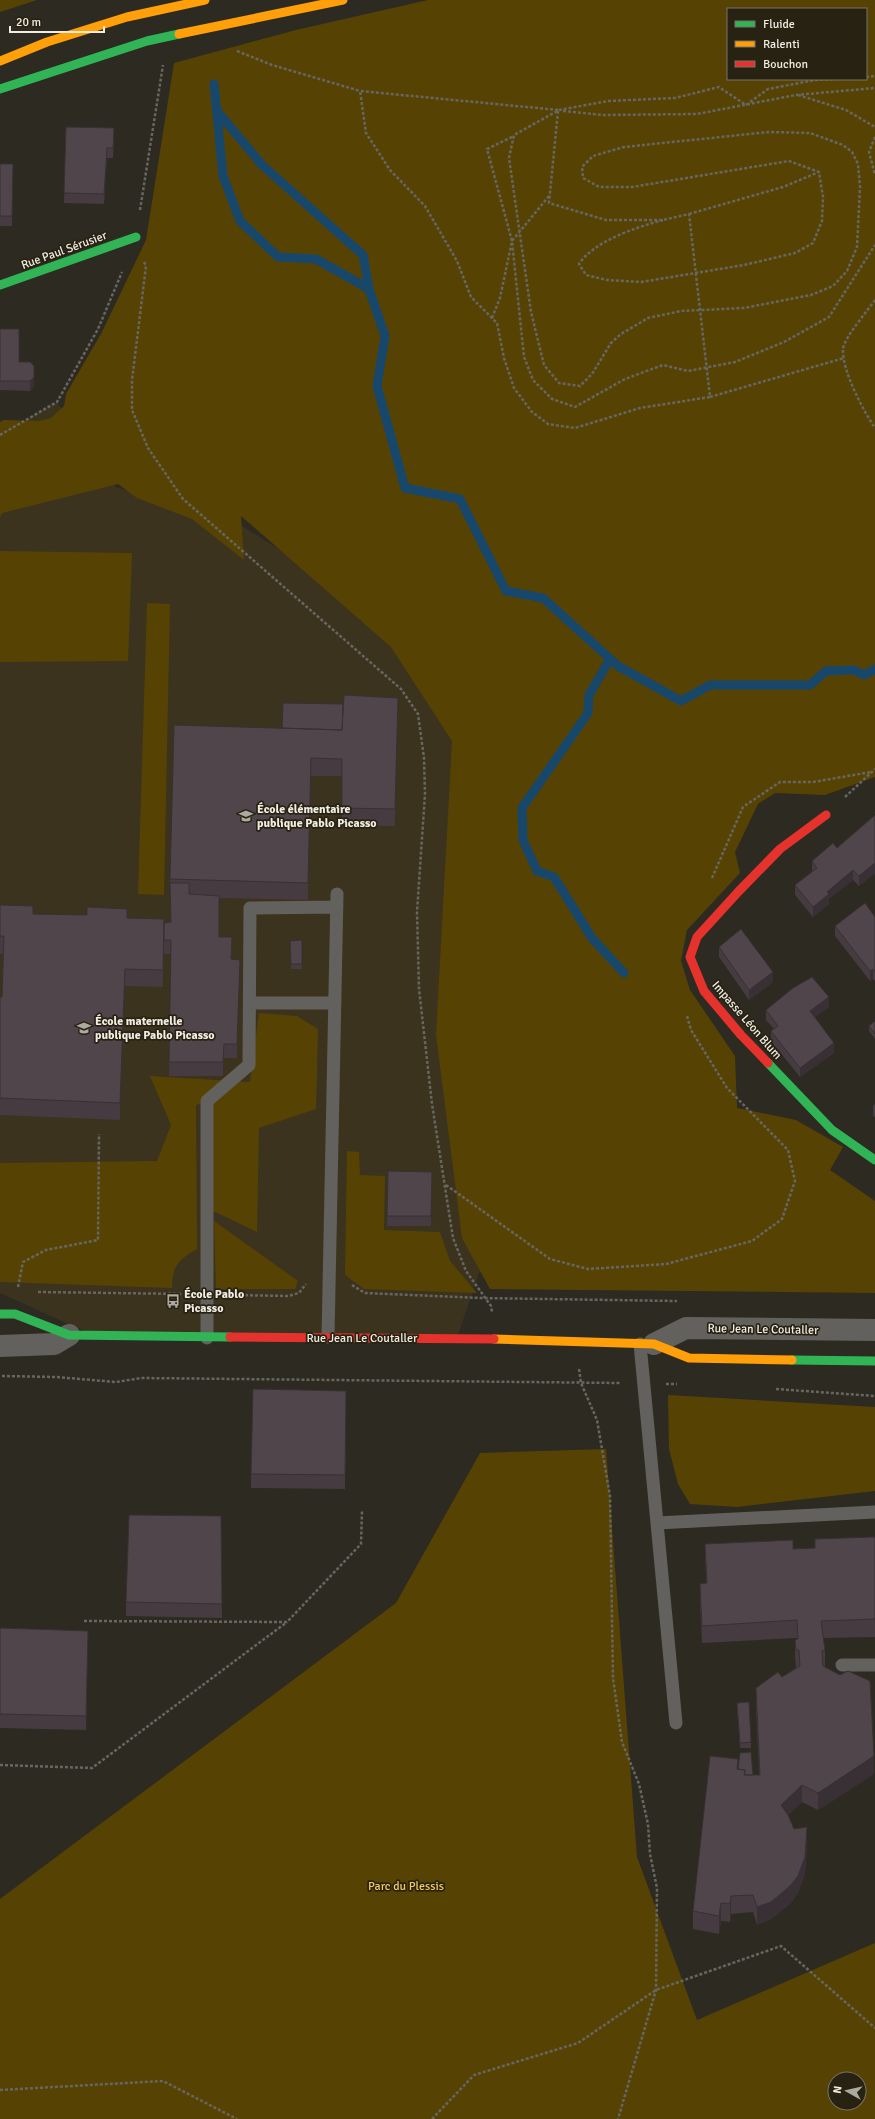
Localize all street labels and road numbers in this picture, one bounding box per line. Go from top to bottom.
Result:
street label: Rue Paul Sérusier [19,228,110,273]
street label: Impasse Léon Blum [709,978,785,1063]
street label: Rue Jean Le Coutaller [707,1321,819,1338]
street label: Rue Jean Le Coutaller [307,1331,418,1346]

